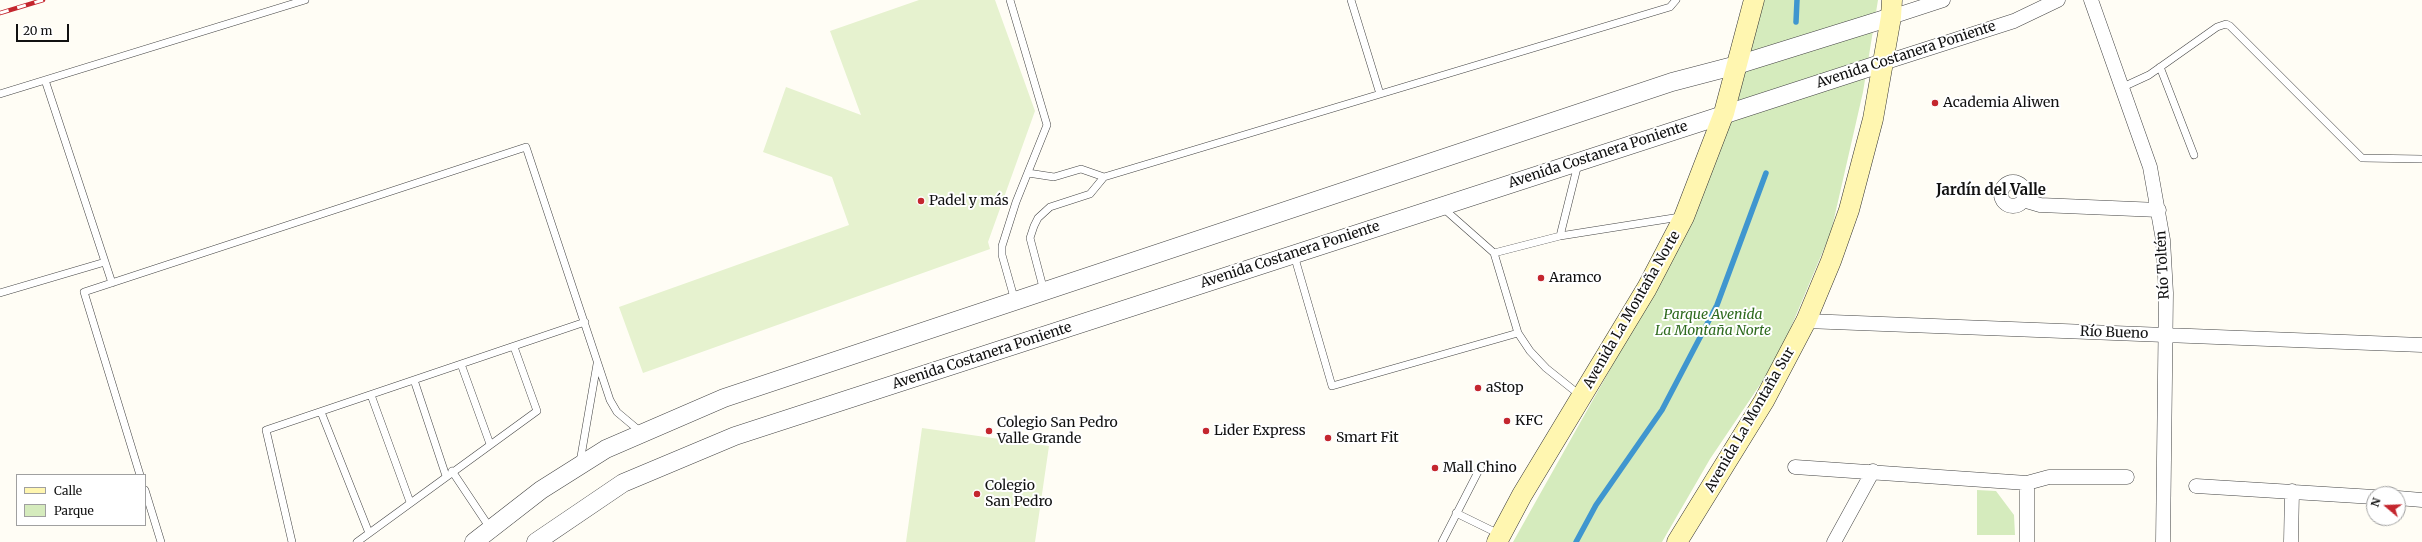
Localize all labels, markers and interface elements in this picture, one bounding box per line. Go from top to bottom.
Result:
scale bar [18,16,71,42]
street label: Avenida Costanera Poniente [1814,18,1998,92]
text: 20 m [23,23,52,38]
place label: Academia Aliwen [1943,95,2060,111]
marker: Academia Aliwen [1930,98,1940,108]
street label: Avenida Costanera Poniente [1506,118,1690,192]
district label: Jardín del Valle [1936,182,2046,200]
place label: Padel y más [929,193,1009,209]
marker: Padel y más [916,196,926,206]
street label: Avenida Costanera Poniente [1198,218,1382,292]
street label: Avenida La Montaña Norte [1580,228,1684,392]
street label: Río Toltén [2153,230,2173,300]
place label: Aramco [1549,270,1602,286]
marker: Aramco [1536,273,1546,283]
park label: Parque Avenida La Montaña Norte [1655,307,1771,340]
street label: Avenida Costanera Poniente [890,319,1074,393]
street label: Río Bueno [2079,323,2149,343]
street label: Avenida La Montaña Sur [1702,345,1798,495]
place label: aStop [1486,380,1523,396]
marker: aStop [1473,383,1483,393]
place label: KFC [1515,413,1543,429]
place label: Colegio San Pedro Valle Grande [997,415,1118,448]
marker: KFC [1502,416,1512,426]
place label: Lider Express [1214,423,1306,439]
marker: Colegio San Pedro Valle Grande [984,426,994,436]
marker: Lider Express [1201,426,1211,436]
place label: Smart Fit [1336,430,1399,446]
marker: Smart Fit [1323,433,1333,443]
place label: Mall Chino [1443,460,1517,476]
marker: Mall Chino [1430,463,1440,473]
legend [16,474,146,526]
place label: Colegio San Pedro [985,478,1052,510]
text: Calle [54,483,82,498]
north arrow [2366,486,2406,526]
marker: Colegio San Pedro [972,489,982,499]
text: N [2368,496,2384,509]
text: Parque [54,503,94,518]

